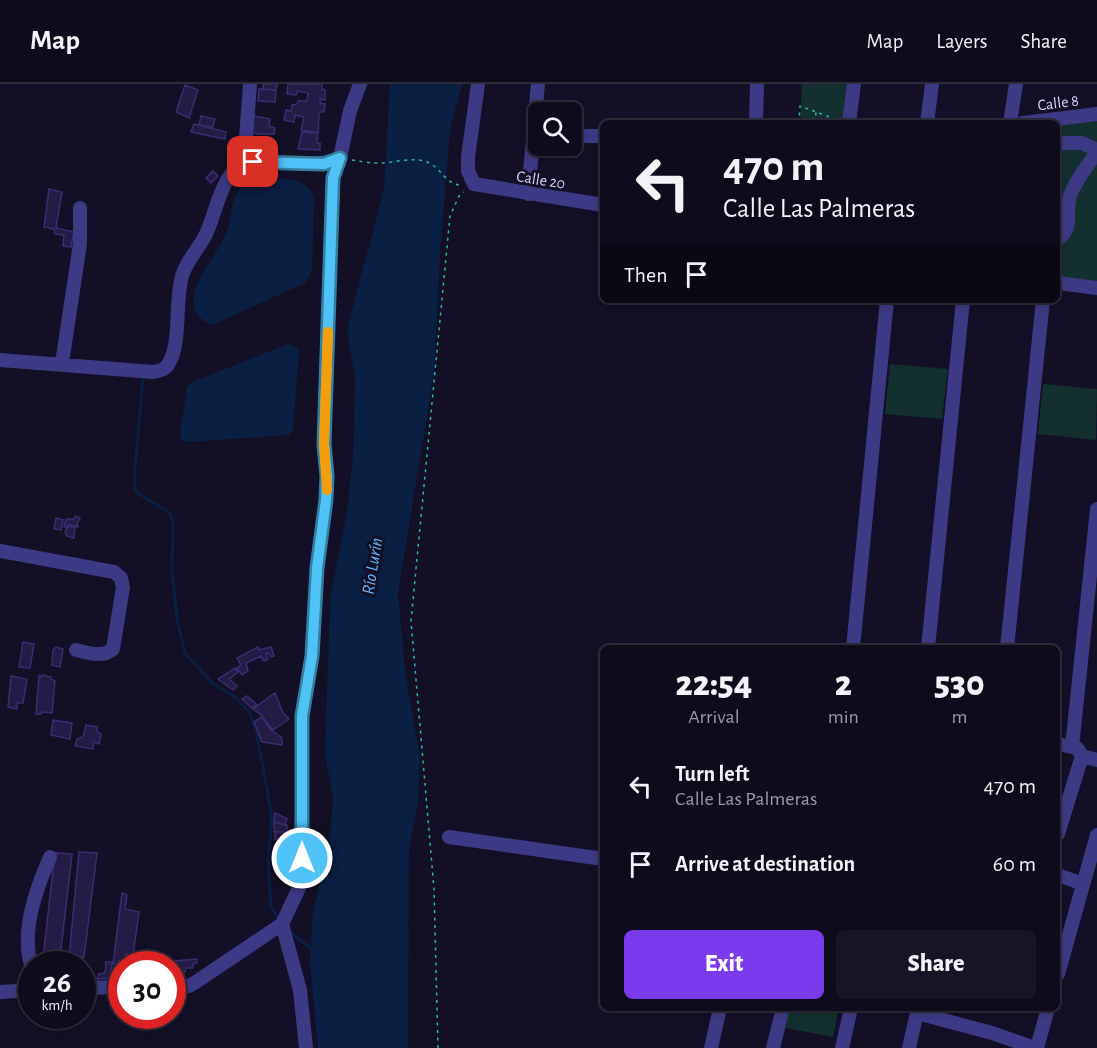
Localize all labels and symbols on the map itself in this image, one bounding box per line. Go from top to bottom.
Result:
street label: Calle 8 [1037,93,1080,113]
pin [227,136,278,187]
street label: Calle 20 [515,168,566,192]
water label: Río Lurín [360,536,386,596]
position arrow [270,826,334,890]
speed limit sign: 30 [108,951,186,1029]

